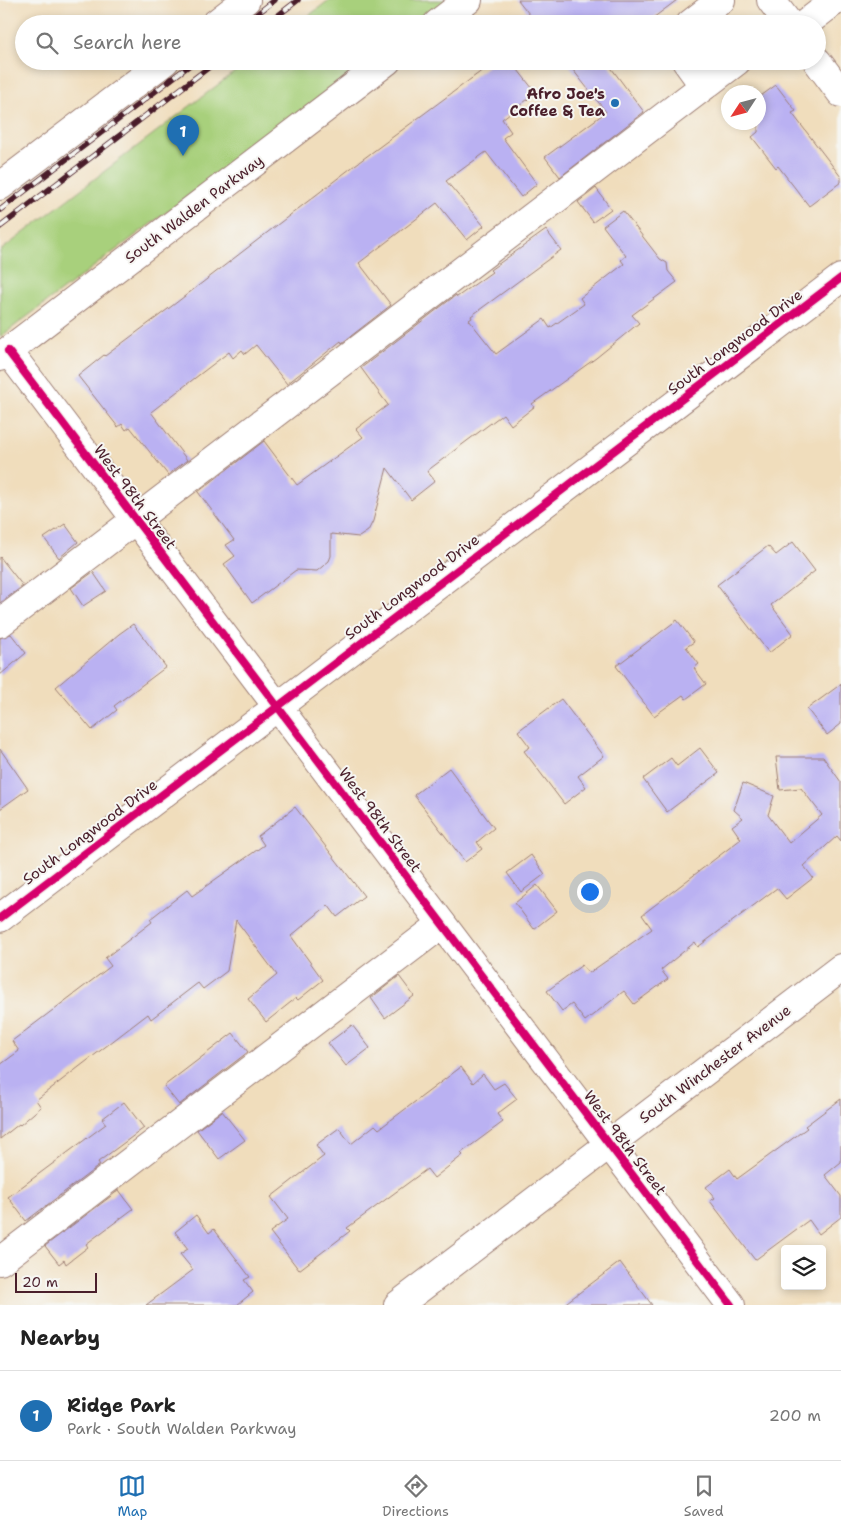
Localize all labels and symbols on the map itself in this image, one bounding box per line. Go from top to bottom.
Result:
place label: Afro Joe's Coffee & Tea [509,84,606,121]
north arrow [721,85,766,130]
marker: Afro Joe's Coffee & Tea [609,97,621,109]
pin: 1 [167,115,199,156]
street label: South Walden Parkway [121,150,267,268]
street label: South Longwood Drive [663,285,807,399]
street label: West 98th Street [89,441,181,553]
street label: South Longwood Drive [340,530,484,644]
street label: West 98th Street [334,764,426,876]
street label: South Longwood Drive [18,775,162,889]
your location [577,879,603,905]
street label: South Winchester Avenue [635,1000,795,1128]
street label: West 98th Street [579,1087,671,1199]
scale bar [15,1270,98,1293]

